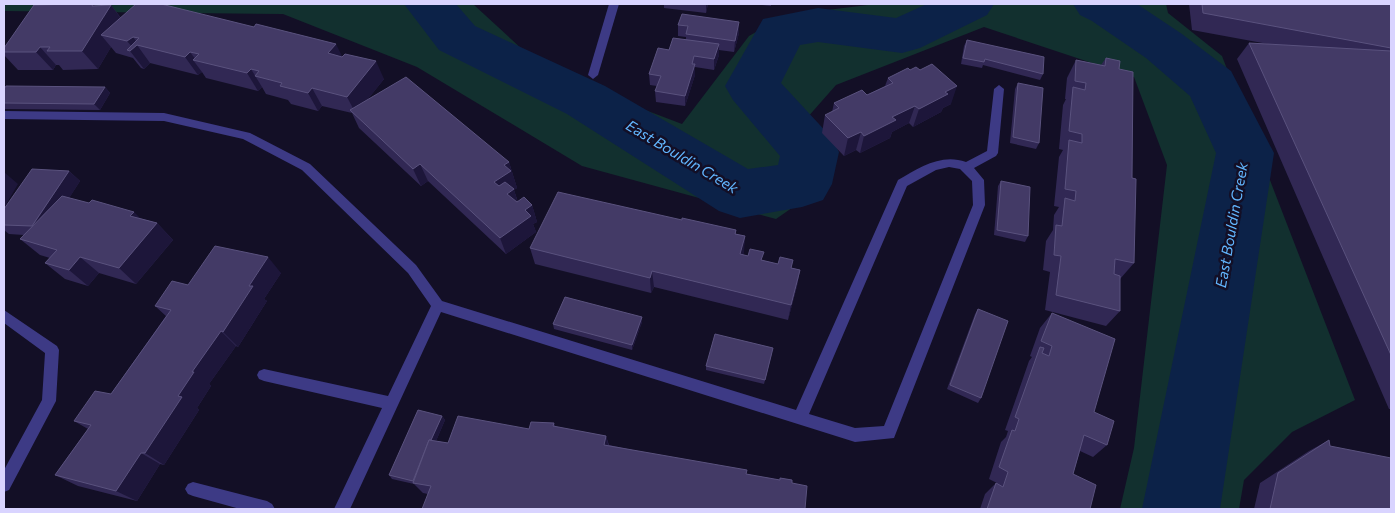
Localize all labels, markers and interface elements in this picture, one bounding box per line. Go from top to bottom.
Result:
water label: East Bouldin Creek [623,116,742,197]
water label: East Bouldin Creek [1211,160,1251,289]

